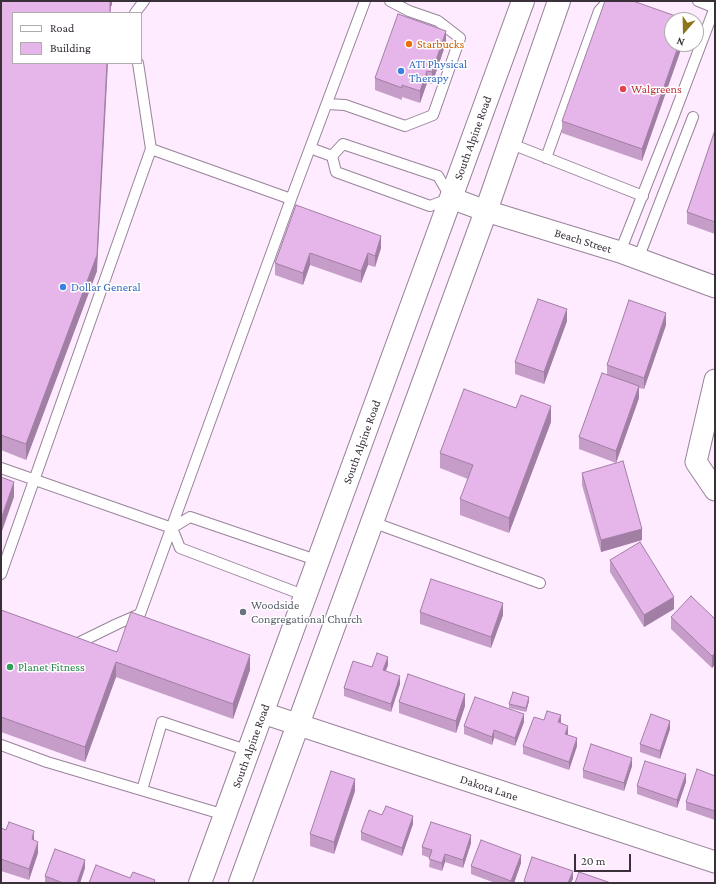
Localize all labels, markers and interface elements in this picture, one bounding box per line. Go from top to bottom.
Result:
legend [12,12,142,64]
north arrow [664,12,704,52]
text: Road [50,21,74,35]
text: N [675,35,686,49]
place label: Starbucks [417,37,464,51]
marker: Starbucks [404,39,414,49]
text: Building [50,41,91,55]
place label: ATI Physical Therapy [409,57,467,85]
marker: ATI Physical Therapy [396,66,406,76]
place label: Walgreens [631,82,682,96]
marker: Walgreens [618,84,628,94]
street label: South Alpine Road [451,94,495,182]
street label: Beach Street [553,225,613,257]
place label: Dollar General [71,280,141,294]
marker: Dollar General [58,282,68,292]
street label: South Alpine Road [340,398,384,486]
place label: Woodside Congregational Church [251,598,363,626]
marker: Woodside Congregational Church [238,607,248,617]
place label: Planet Fitness [18,660,85,674]
marker: Planet Fitness [5,662,15,672]
street label: South Alpine Road [229,702,273,790]
street label: Dakota Lane [458,772,520,804]
scale bar [576,846,633,872]
text: 20 m [581,854,605,868]

